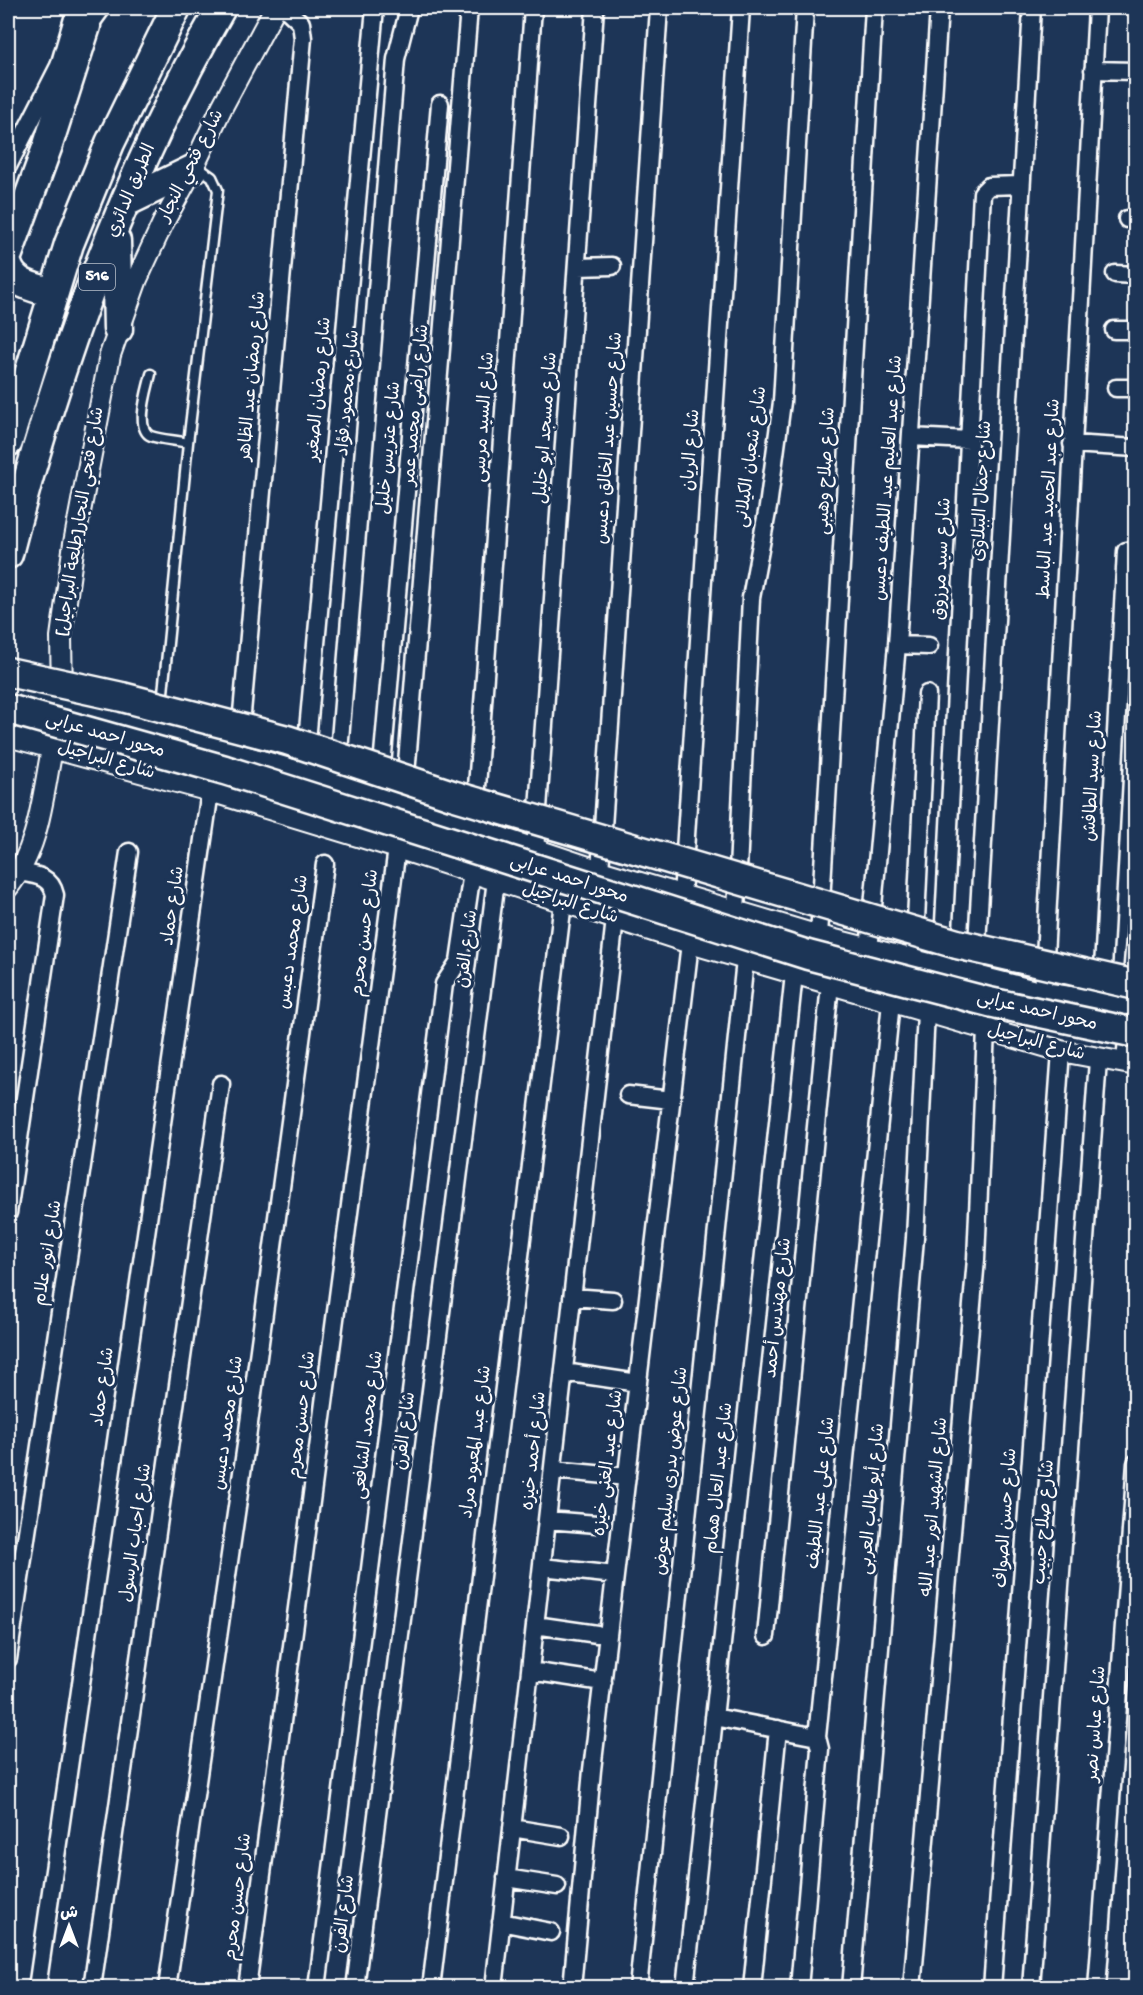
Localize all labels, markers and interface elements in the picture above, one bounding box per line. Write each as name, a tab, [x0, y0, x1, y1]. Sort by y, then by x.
street label: شارع فتحي النجار	[154, 106, 232, 229]
street label: الطريق الدائري	[103, 141, 161, 241]
road number: 516	[79, 264, 115, 290]
street label: شارع رمضان عبد الظاهر	[235, 290, 271, 464]
street label: شارع رمضان الصغير	[303, 316, 337, 464]
street label: شارع راضى محمد عمر	[399, 323, 435, 489]
street label: شارع محمود فؤاد	[333, 329, 365, 457]
street label: شارع حسين عبد الخالق دعبس	[592, 331, 628, 545]
street label: شارع السيد مرسى	[470, 351, 500, 483]
street label: شارع مسجد ابو خليل	[531, 351, 563, 505]
street label: شارع عبد العليم عبد اللطيف دعبس	[870, 354, 909, 602]
street label: شارع عتريس خليل	[374, 381, 406, 515]
street label: شارع شعبان الكيلانى	[732, 385, 772, 529]
street label: شارع عبد الحميد عبد الباسط	[1034, 398, 1066, 600]
street label: شارع فتحي النجار[طلعة البراجيل]	[52, 406, 113, 639]
street label: شارع صلاح وهيبى	[813, 407, 841, 535]
street label: شارع الريان	[679, 408, 705, 492]
street label: شارع جمال الببلاوى	[969, 420, 997, 562]
street label: شارع سيد مرزوق	[929, 497, 957, 621]
street label: محور احمد عرابى	[43, 709, 167, 763]
street label: شارع سيد الطافش	[1080, 710, 1108, 842]
street label: شارع البراجيل	[55, 737, 157, 785]
street label: محور احمد عرابى	[507, 851, 631, 909]
street label: شارع حماد	[158, 865, 190, 947]
street label: شارع حسن محرم	[348, 868, 385, 998]
street label: شارع محمد دعبس	[274, 873, 314, 1011]
street label: شارع البراجيل	[519, 879, 621, 929]
street label: شارع الفرن	[453, 909, 483, 989]
street label: محور احمد عرابى	[975, 988, 1099, 1036]
street label: شارع البراجيل	[985, 1020, 1087, 1066]
street label: شارع انور علام	[30, 1199, 69, 1307]
street label: شارع مهندس أحمد	[759, 1236, 797, 1379]
street label: شارع حماد	[88, 1346, 120, 1428]
street label: شارع محمد الشافعى	[349, 1349, 389, 1501]
street label: شارع حسن محرم	[285, 1350, 322, 1480]
street label: شارع محمد دعبس	[209, 1354, 249, 1492]
street label: شارع عبد المعبود مراد	[457, 1364, 497, 1520]
street label: شارع عوض بدرى سليم عوض	[651, 1366, 694, 1577]
street label: شارع عبد الغنى خيزه	[590, 1389, 628, 1537]
street label: شارع أحمد خيزه	[516, 1390, 552, 1512]
street label: شارع الفرن	[391, 1391, 421, 1471]
street label: شارع عبد العال همام	[702, 1401, 739, 1555]
street label: شارع على عبد اللطيف	[804, 1416, 840, 1570]
street label: شارع الشهيد انور عبد الله	[917, 1416, 953, 1598]
street label: شارع أبو طالب العربى	[854, 1422, 890, 1576]
street label: شارع حسن الصواف	[992, 1447, 1022, 1589]
street label: شارع صلاح حبيب	[1030, 1459, 1060, 1585]
street label: شارع احباب الرسول	[117, 1462, 157, 1604]
street label: شارع عباس نصر	[1082, 1665, 1112, 1785]
street label: شارع حسن محرم	[221, 1832, 258, 1962]
street label: شارع الفرن	[330, 1874, 360, 1954]
north arrow	[39, 1896, 99, 1956]
text: ش	[60, 1905, 78, 1924]

